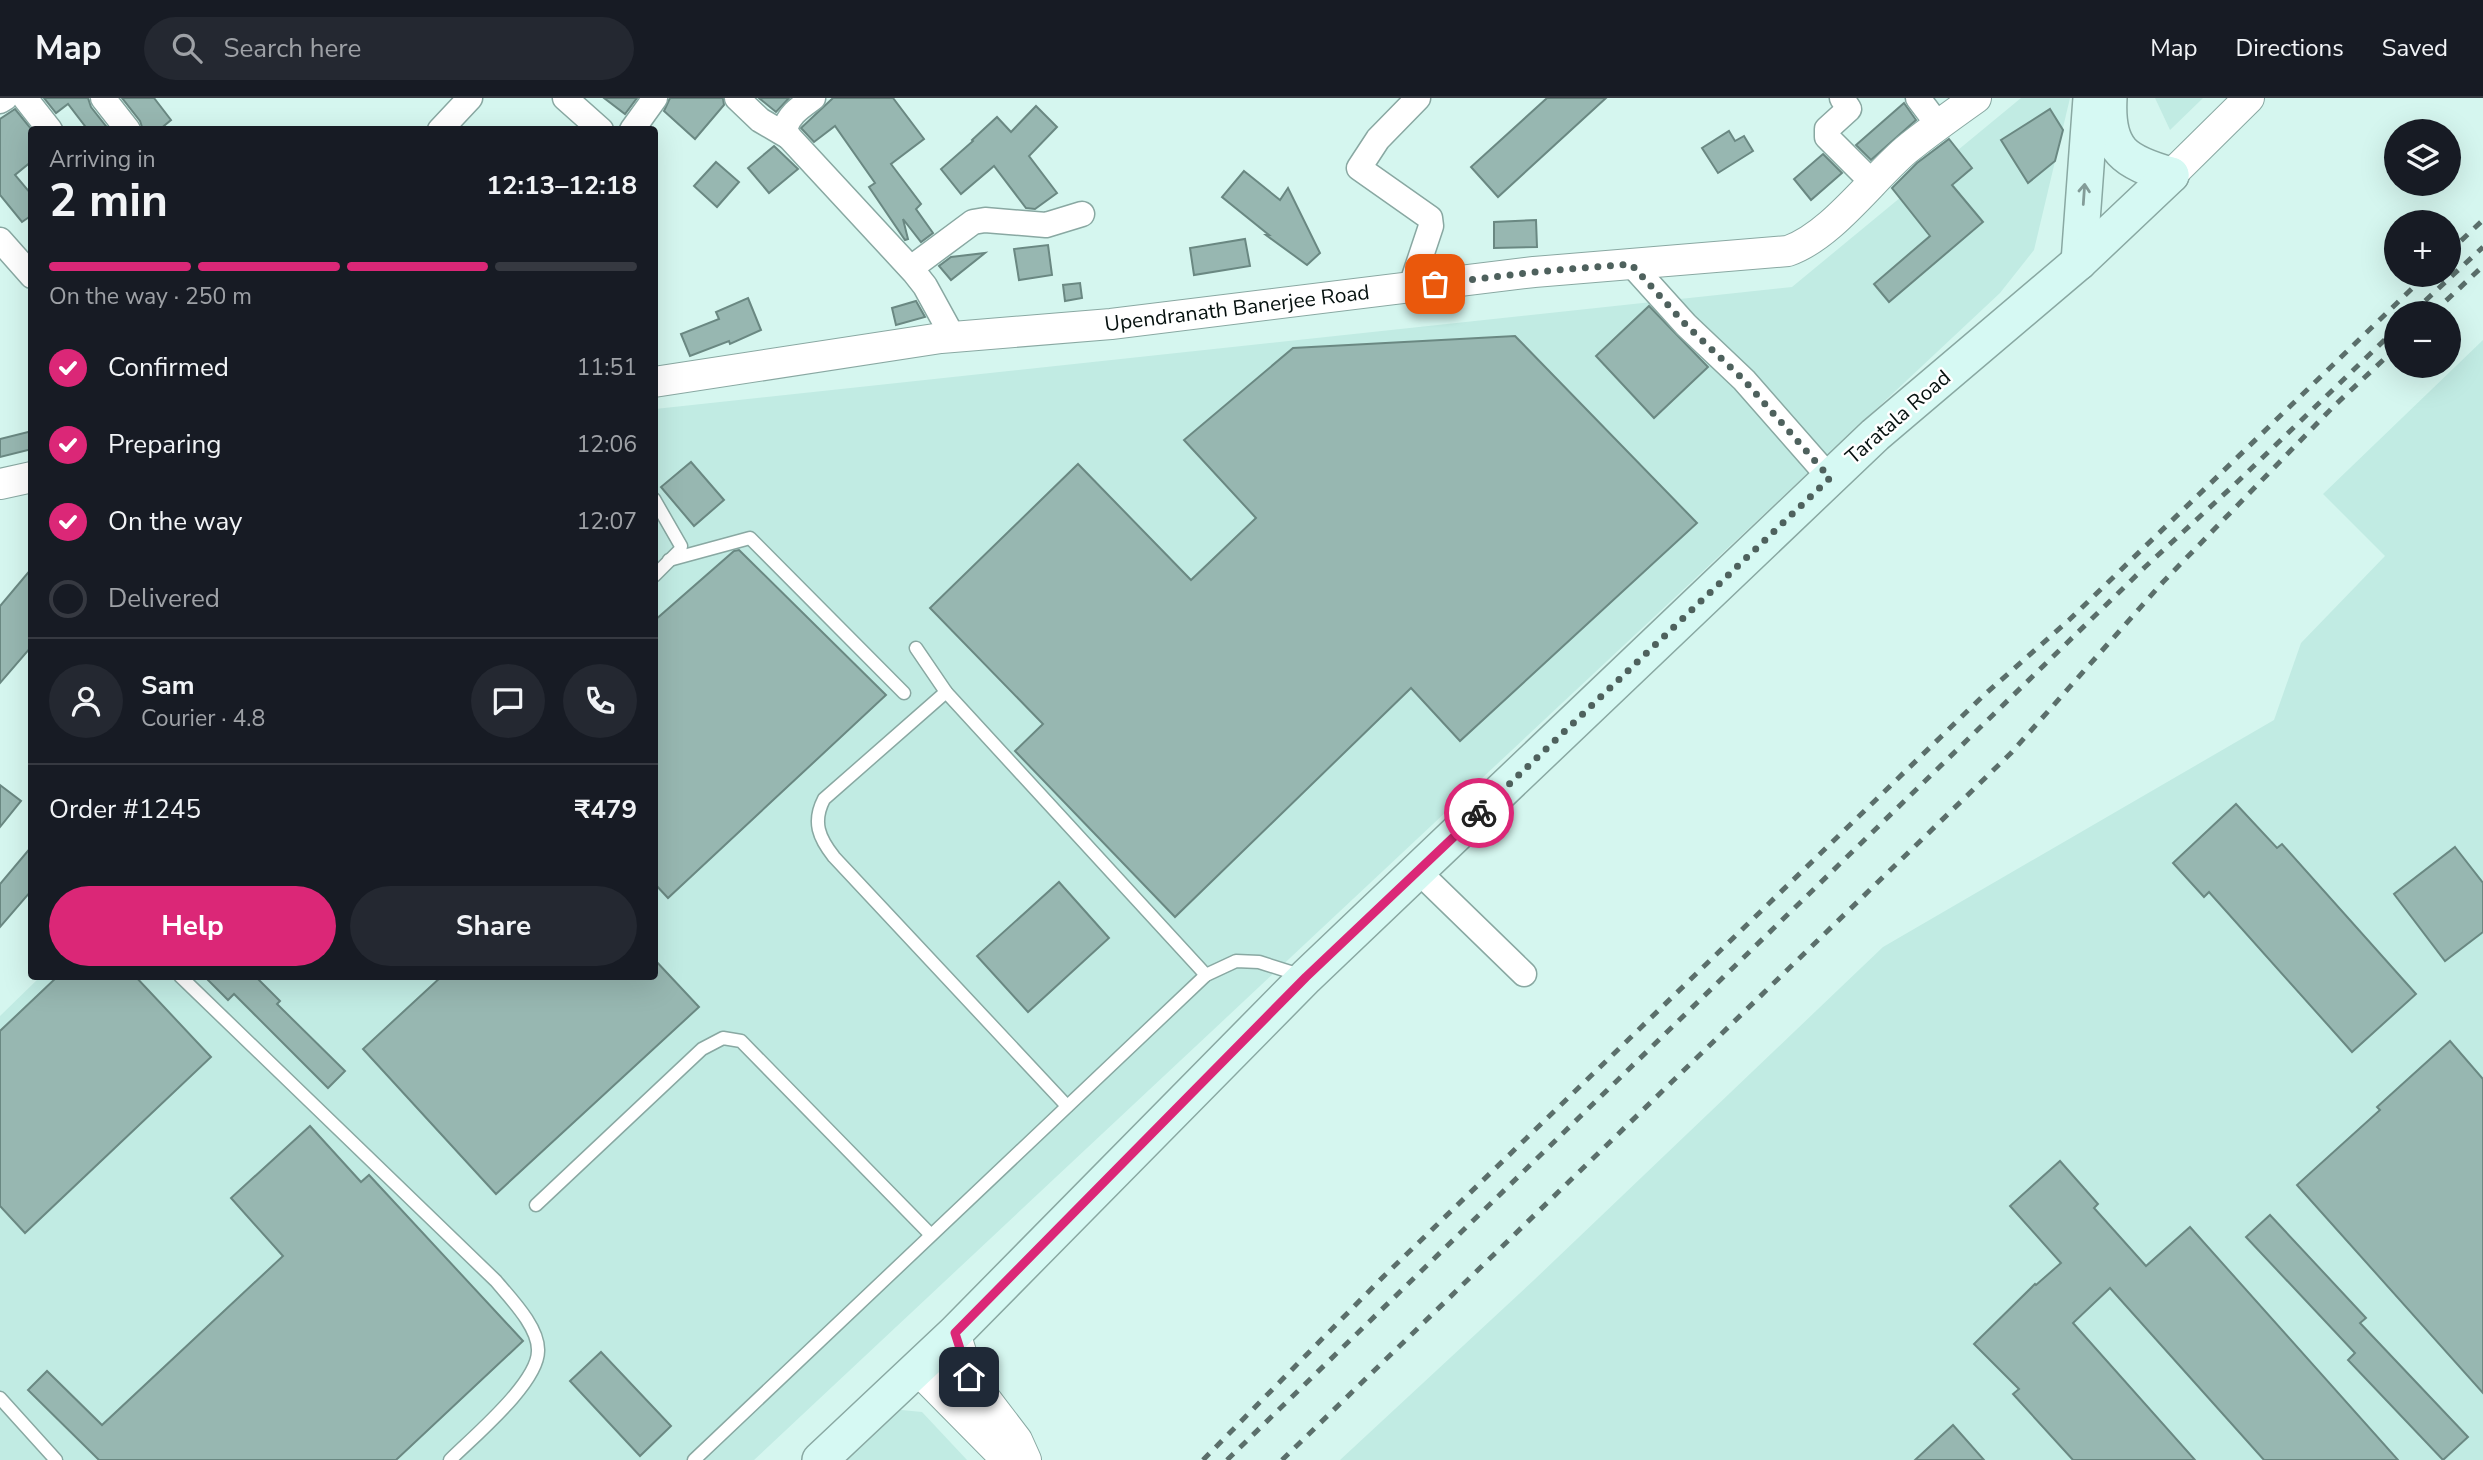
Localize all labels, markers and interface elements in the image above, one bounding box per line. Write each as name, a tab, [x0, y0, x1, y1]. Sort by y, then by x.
search box	[144, 17, 634, 80]
text: Map	[35, 26, 102, 71]
icon: search	[168, 29, 206, 67]
text: Search here	[224, 31, 361, 66]
text: Map	[2150, 32, 2197, 64]
text: Directions	[2235, 32, 2344, 64]
text: Saved	[2382, 32, 2448, 64]
map controls	[2384, 119, 2461, 378]
button: layers	[2384, 119, 2461, 196]
text: Arriving in	[49, 144, 156, 175]
text: 12:13–12:18	[486, 168, 637, 203]
text: 2 min	[49, 169, 168, 232]
one-way arrow	[2078, 183, 2091, 206]
button: +	[2384, 210, 2461, 287]
pin	[1405, 254, 1465, 314]
icon: bag	[1416, 265, 1454, 303]
street label: Upendranath Banerjee Road	[1103, 278, 1371, 338]
text: On the way · 250 m	[49, 281, 252, 312]
button: −	[2384, 301, 2461, 378]
icon: check	[49, 349, 87, 387]
text: Confirmed	[108, 350, 229, 385]
text: 11:51	[577, 352, 637, 383]
street label: Taratala Road	[1839, 364, 1957, 470]
icon: check	[49, 426, 87, 464]
text: Preparing	[108, 427, 221, 462]
text: 12:06	[577, 429, 637, 460]
icon: check	[49, 503, 87, 541]
text: On the way	[108, 504, 242, 539]
text: 12:07	[577, 506, 637, 537]
text: Delivered	[108, 581, 220, 616]
button: person	[49, 664, 123, 738]
button: chat	[471, 664, 545, 738]
button: phone	[563, 664, 637, 738]
text: Sam	[141, 668, 194, 703]
text: Courier · 4.8	[141, 703, 265, 734]
courier	[1444, 778, 1514, 848]
text: Order #1245	[49, 792, 201, 827]
text: ₹479	[575, 792, 637, 827]
icon: bike	[1460, 794, 1498, 832]
button: Help	[49, 886, 336, 966]
button: Share	[350, 886, 637, 966]
pin	[939, 1347, 999, 1407]
icon: home	[950, 1358, 988, 1396]

